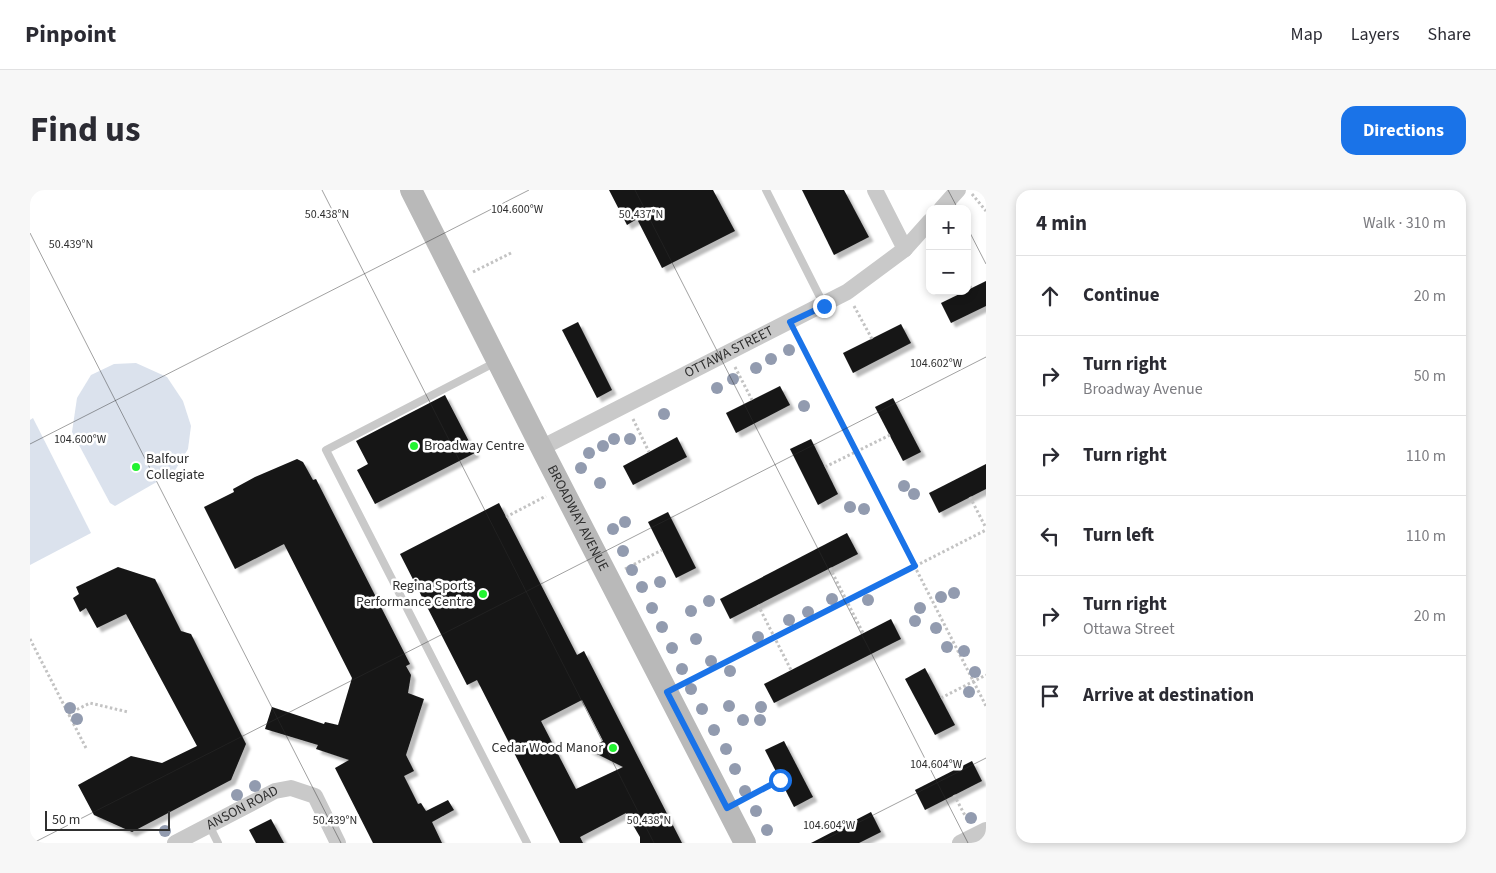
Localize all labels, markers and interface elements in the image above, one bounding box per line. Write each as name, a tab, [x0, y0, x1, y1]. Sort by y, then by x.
text: Pinpoint	[25, 17, 116, 52]
text: Map	[1291, 22, 1323, 47]
text: Layers	[1351, 22, 1400, 47]
text: Share	[1428, 22, 1471, 47]
text: Find us	[30, 105, 140, 155]
button: Directions	[1341, 106, 1466, 155]
text: 104.600°W	[491, 201, 544, 218]
map controls	[926, 205, 971, 295]
button: +	[926, 205, 971, 250]
text: 50.438°N	[305, 206, 349, 223]
text: 50.437°N	[619, 206, 663, 223]
text: 4 min	[1036, 208, 1087, 238]
text: Walk · 310 m	[1363, 212, 1446, 234]
text: 50.439°N	[49, 236, 93, 253]
button: −	[926, 250, 971, 295]
icon: ahead	[1036, 282, 1064, 310]
text: Continue	[1083, 282, 1160, 309]
text: 20 m	[1414, 285, 1446, 307]
route end	[813, 295, 836, 318]
street label: OTTAWA STREET	[681, 321, 777, 383]
text: Turn right	[1083, 351, 1167, 378]
text: 104.602°W	[910, 355, 963, 372]
icon: right	[1036, 362, 1064, 390]
text: 50 m	[1414, 365, 1446, 387]
text: Broadway Avenue	[1083, 378, 1203, 400]
text: 104.600°W	[54, 431, 107, 448]
place label: Broadway Centre	[424, 436, 525, 456]
marker: Broadway Centre	[408, 440, 420, 452]
icon: right	[1036, 442, 1064, 470]
text: Turn right	[1083, 442, 1167, 469]
text: 110 m	[1406, 445, 1446, 467]
place label: Balfour Collegiate	[146, 449, 204, 485]
marker: Balfour Collegiate	[130, 461, 142, 473]
street label: BROADWAY AVENUE	[542, 462, 613, 575]
icon: left	[1036, 522, 1064, 550]
text: Turn left	[1083, 522, 1154, 549]
text: 110 m	[1406, 525, 1446, 547]
place label: Regina Sports Performance Centre	[356, 576, 473, 612]
marker: Regina Sports Performance Centre	[477, 588, 489, 600]
text: Turn right	[1083, 591, 1167, 618]
icon: right	[1036, 602, 1064, 630]
text: 20 m	[1414, 605, 1446, 627]
text: Ottawa Street	[1083, 618, 1175, 640]
icon: arrive	[1036, 682, 1064, 710]
text: Arrive at destination	[1083, 682, 1254, 709]
place label: Cedar Wood Manor	[491, 738, 603, 758]
marker: Cedar Wood Manor	[607, 742, 619, 754]
text: 104.604°W	[910, 756, 963, 773]
route start	[769, 769, 792, 792]
street label: ANSON ROAD	[203, 781, 282, 835]
scale bar	[45, 808, 170, 831]
text: 50 m	[52, 810, 80, 830]
text: 50.439°N	[313, 812, 357, 829]
text: 50.438°N	[627, 812, 671, 829]
text: 104.604°W	[803, 817, 856, 834]

